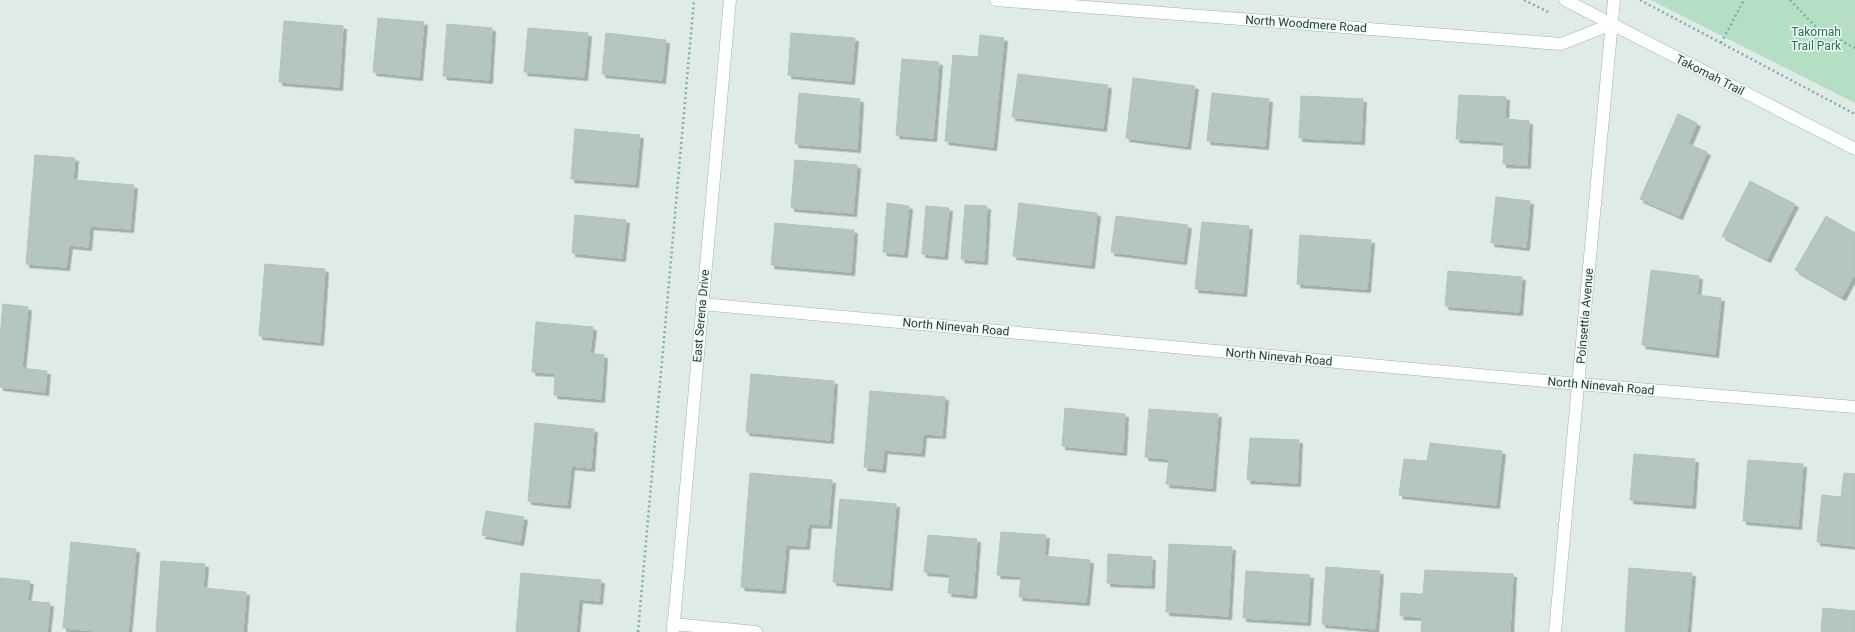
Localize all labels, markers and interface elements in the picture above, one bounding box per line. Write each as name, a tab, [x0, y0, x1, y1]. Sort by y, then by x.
street label: North Woodmere Road	[1245, 13, 1367, 35]
park label: Takomah Trail Park	[1791, 25, 1842, 53]
street label: Takomah Trail	[1673, 52, 1747, 98]
street label: Poinsettia Avenue	[1574, 268, 1596, 364]
street label: East Serena Drive	[690, 269, 712, 363]
street label: North Ninevah Road	[902, 315, 1010, 339]
street label: North Ninevah Road	[1225, 345, 1333, 369]
street label: North Ninevah Road	[1547, 374, 1655, 398]

